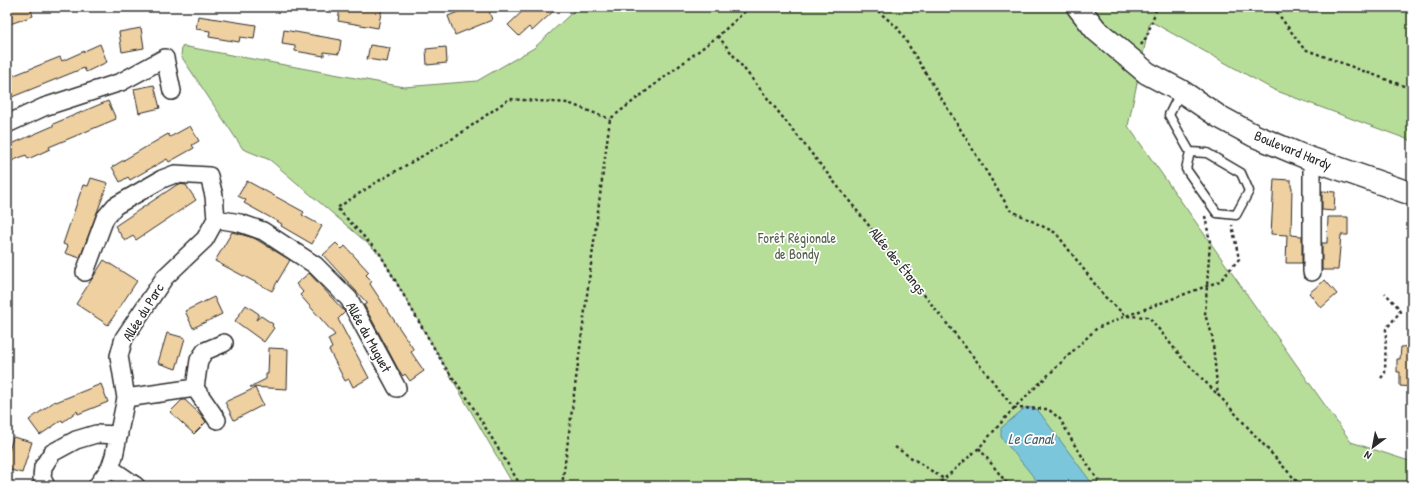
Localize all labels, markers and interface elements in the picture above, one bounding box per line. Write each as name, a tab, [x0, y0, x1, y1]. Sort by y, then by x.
street label: Boulevard Hardy	[1251, 125, 1335, 175]
street label: Allée des Étangs	[865, 223, 931, 299]
park label: Forêt Régionale de Bondy	[757, 228, 836, 264]
street label: Allée du Parc	[117, 279, 168, 344]
street label: Allée du Muguet	[341, 298, 397, 376]
north arrow	[1353, 427, 1393, 467]
water label: Le Canal	[1008, 428, 1055, 449]
text: N	[1361, 448, 1374, 463]

